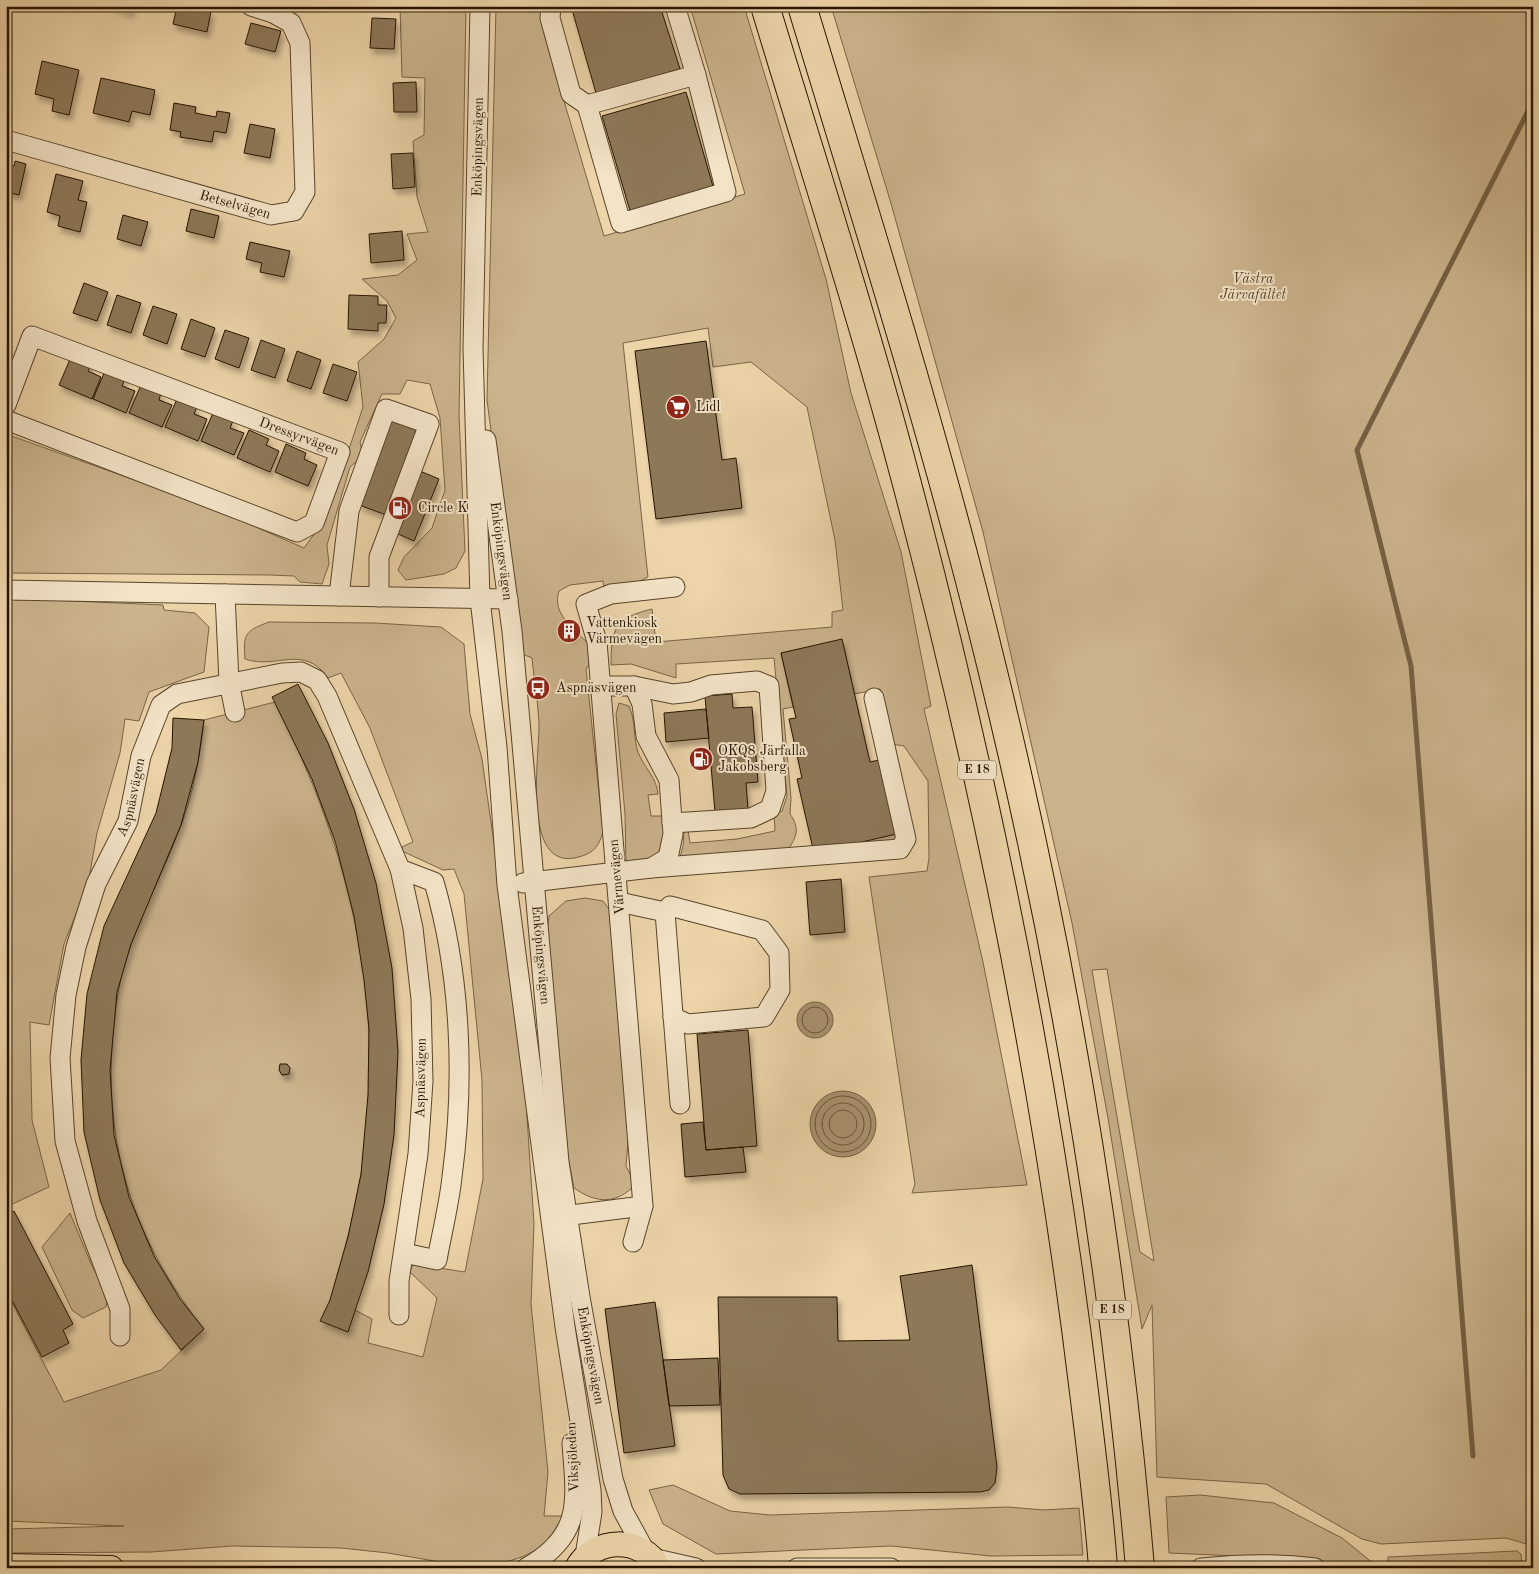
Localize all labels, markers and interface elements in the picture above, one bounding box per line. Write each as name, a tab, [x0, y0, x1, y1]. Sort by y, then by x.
street label: Enköpingsvägen	[470, 97, 486, 197]
street label: Betselvägen	[198, 188, 273, 222]
park label: Västra Järvafältet	[1220, 272, 1286, 303]
supermarket icon: Lidl	[665, 394, 691, 420]
place label: Lidl	[696, 400, 720, 414]
street label: Dressyrvägen	[257, 415, 341, 458]
fuel station icon: Circle K	[387, 495, 413, 521]
place label: Circle K	[418, 501, 468, 515]
street label: Enköpingsvägen	[487, 501, 515, 602]
place label: Vattenkiosk Värmevägen	[586, 616, 663, 646]
building icon: Vattenkiosk Värmevägen	[556, 618, 582, 644]
bus stop icon: Aspnäsvägen	[525, 675, 551, 701]
place label: Aspnäsvägen	[556, 681, 637, 695]
place label: OKQ8 Järfalla Jakobsberg	[718, 744, 806, 774]
fuel station icon: OKQ8 Järfalla Jakobsberg	[688, 746, 714, 772]
street label: Aspnäsvägen	[114, 756, 148, 839]
road number: E 18	[958, 760, 996, 780]
street label: Värmevägen	[607, 838, 627, 916]
street label: Enköpingsvägen	[529, 905, 552, 1006]
street label: Aspnäsvägen	[413, 1037, 429, 1118]
road number: E 18	[1093, 1300, 1131, 1320]
street label: Enköpingsvägen	[575, 1305, 606, 1406]
street label: Viksjöleden	[564, 1421, 582, 1492]

